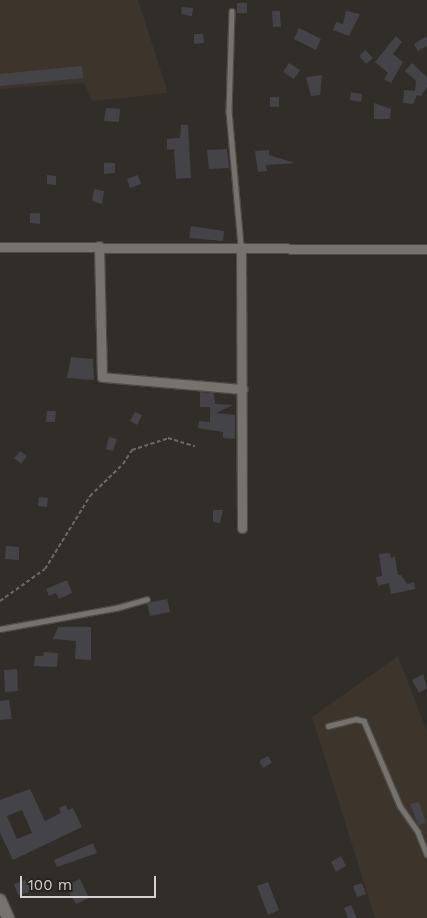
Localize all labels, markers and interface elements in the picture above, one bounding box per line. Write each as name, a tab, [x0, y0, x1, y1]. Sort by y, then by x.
scale bar	[22, 866, 159, 898]
text: 100 m	[28, 876, 72, 894]

